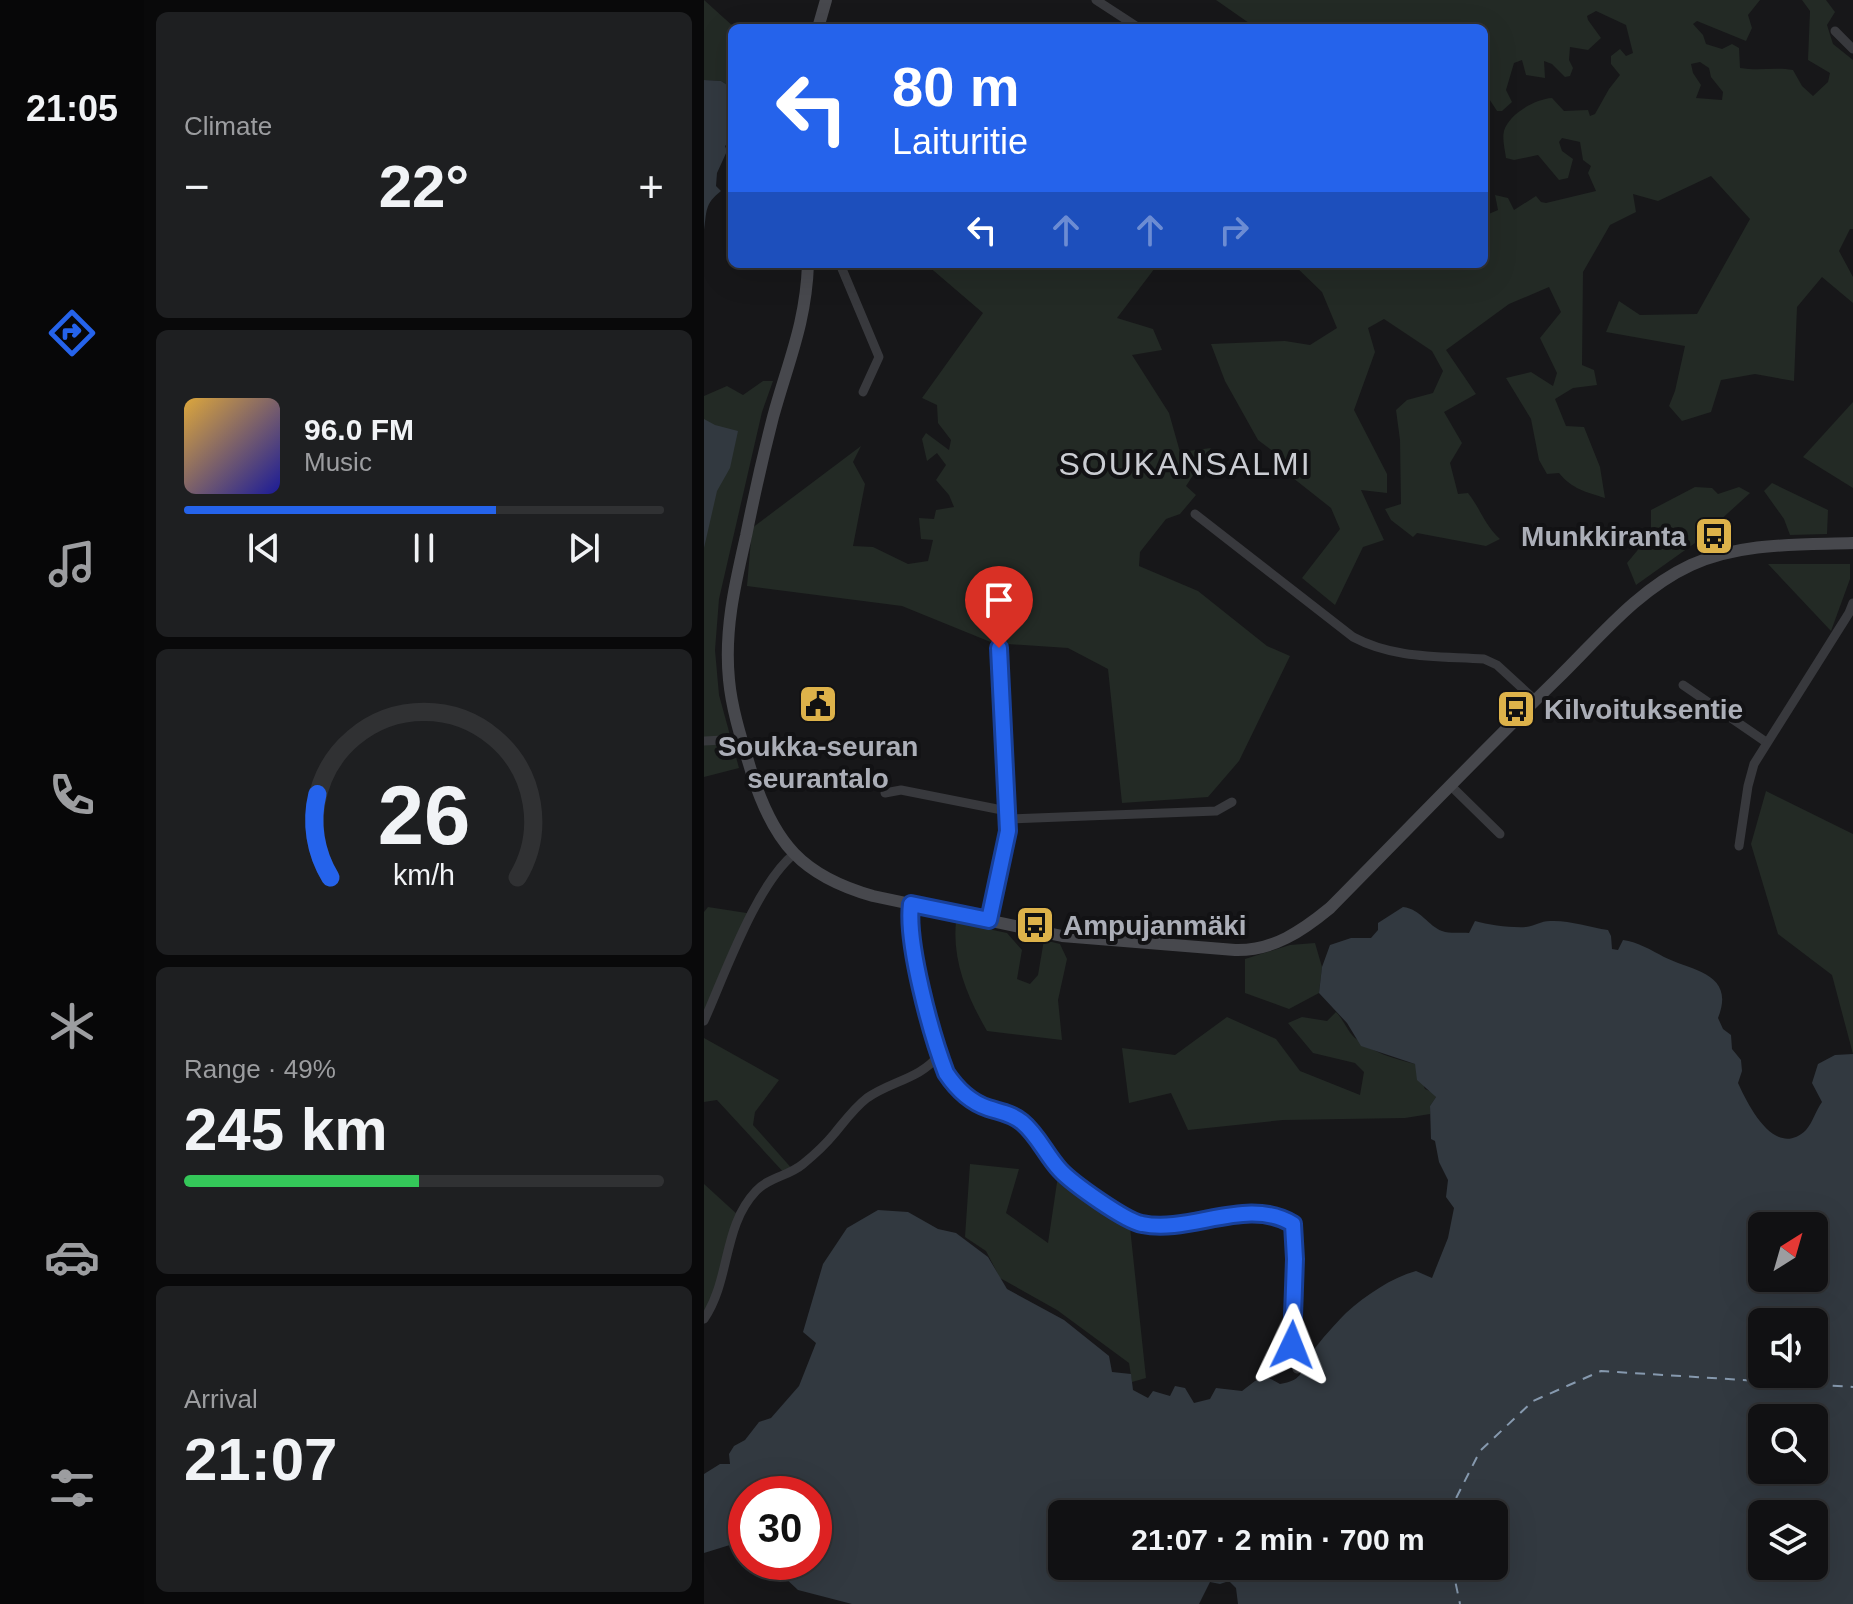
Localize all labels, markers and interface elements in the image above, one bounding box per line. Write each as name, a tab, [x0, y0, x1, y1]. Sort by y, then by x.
text: 80 m	[892, 55, 1020, 118]
icon: left	[760, 56, 864, 160]
text: 21:05	[26, 88, 118, 129]
text: Climate	[184, 111, 272, 141]
text: Laituritie	[892, 121, 1028, 162]
text: 22°	[379, 153, 469, 220]
text: −	[184, 162, 210, 211]
text: +	[638, 162, 664, 211]
icon: left	[960, 208, 1004, 252]
icon: ahead	[1044, 208, 1088, 252]
icon: ahead	[1128, 208, 1172, 252]
icon: right	[1212, 208, 1256, 252]
icon: directions	[44, 305, 100, 361]
text: 96.0 FM	[304, 413, 414, 446]
district label: SOUKANSALMI	[1058, 446, 1312, 482]
text: Music	[304, 447, 372, 477]
bus stop icon: Munkkiranta	[1693, 515, 1735, 557]
place label: Munkkiranta	[1521, 521, 1686, 552]
icon: previous	[242, 526, 286, 570]
icon: pause	[402, 526, 446, 570]
icon: next	[562, 526, 606, 570]
icon: music	[44, 536, 100, 592]
pin	[965, 566, 1033, 648]
icon: arrive	[977, 578, 1021, 622]
public building icon: Soukka-seuran seurantalo	[797, 683, 839, 725]
bus stop icon: Kilvoituksentie	[1495, 688, 1537, 730]
place label: Kilvoituksentie	[1544, 694, 1743, 725]
place label: Soukka-seuran seurantalo	[718, 731, 918, 794]
icon: phone	[44, 767, 100, 823]
text: 26	[378, 769, 470, 862]
text: km/h	[393, 859, 455, 891]
bus stop icon: Ampujanmäki	[1014, 904, 1056, 946]
place label: Ampujanmäki	[1063, 910, 1247, 941]
icon: climate	[44, 998, 100, 1054]
text: Range · 49%	[184, 1054, 336, 1084]
text: 245 km	[184, 1096, 388, 1163]
north arrow	[1748, 1212, 1828, 1292]
map controls	[1748, 1212, 1828, 1580]
icon: car	[44, 1229, 100, 1285]
position arrow	[1250, 1303, 1334, 1387]
button: sound	[1748, 1308, 1828, 1388]
text: Arrival	[184, 1384, 258, 1414]
button: search	[1748, 1404, 1828, 1484]
text: 21:07	[184, 1426, 337, 1493]
icon: filters	[44, 1460, 100, 1516]
speed limit sign: 30	[728, 1476, 832, 1580]
button: layers	[1748, 1500, 1828, 1580]
text: 21:07 · 2 min · 700 m	[1131, 1523, 1425, 1556]

